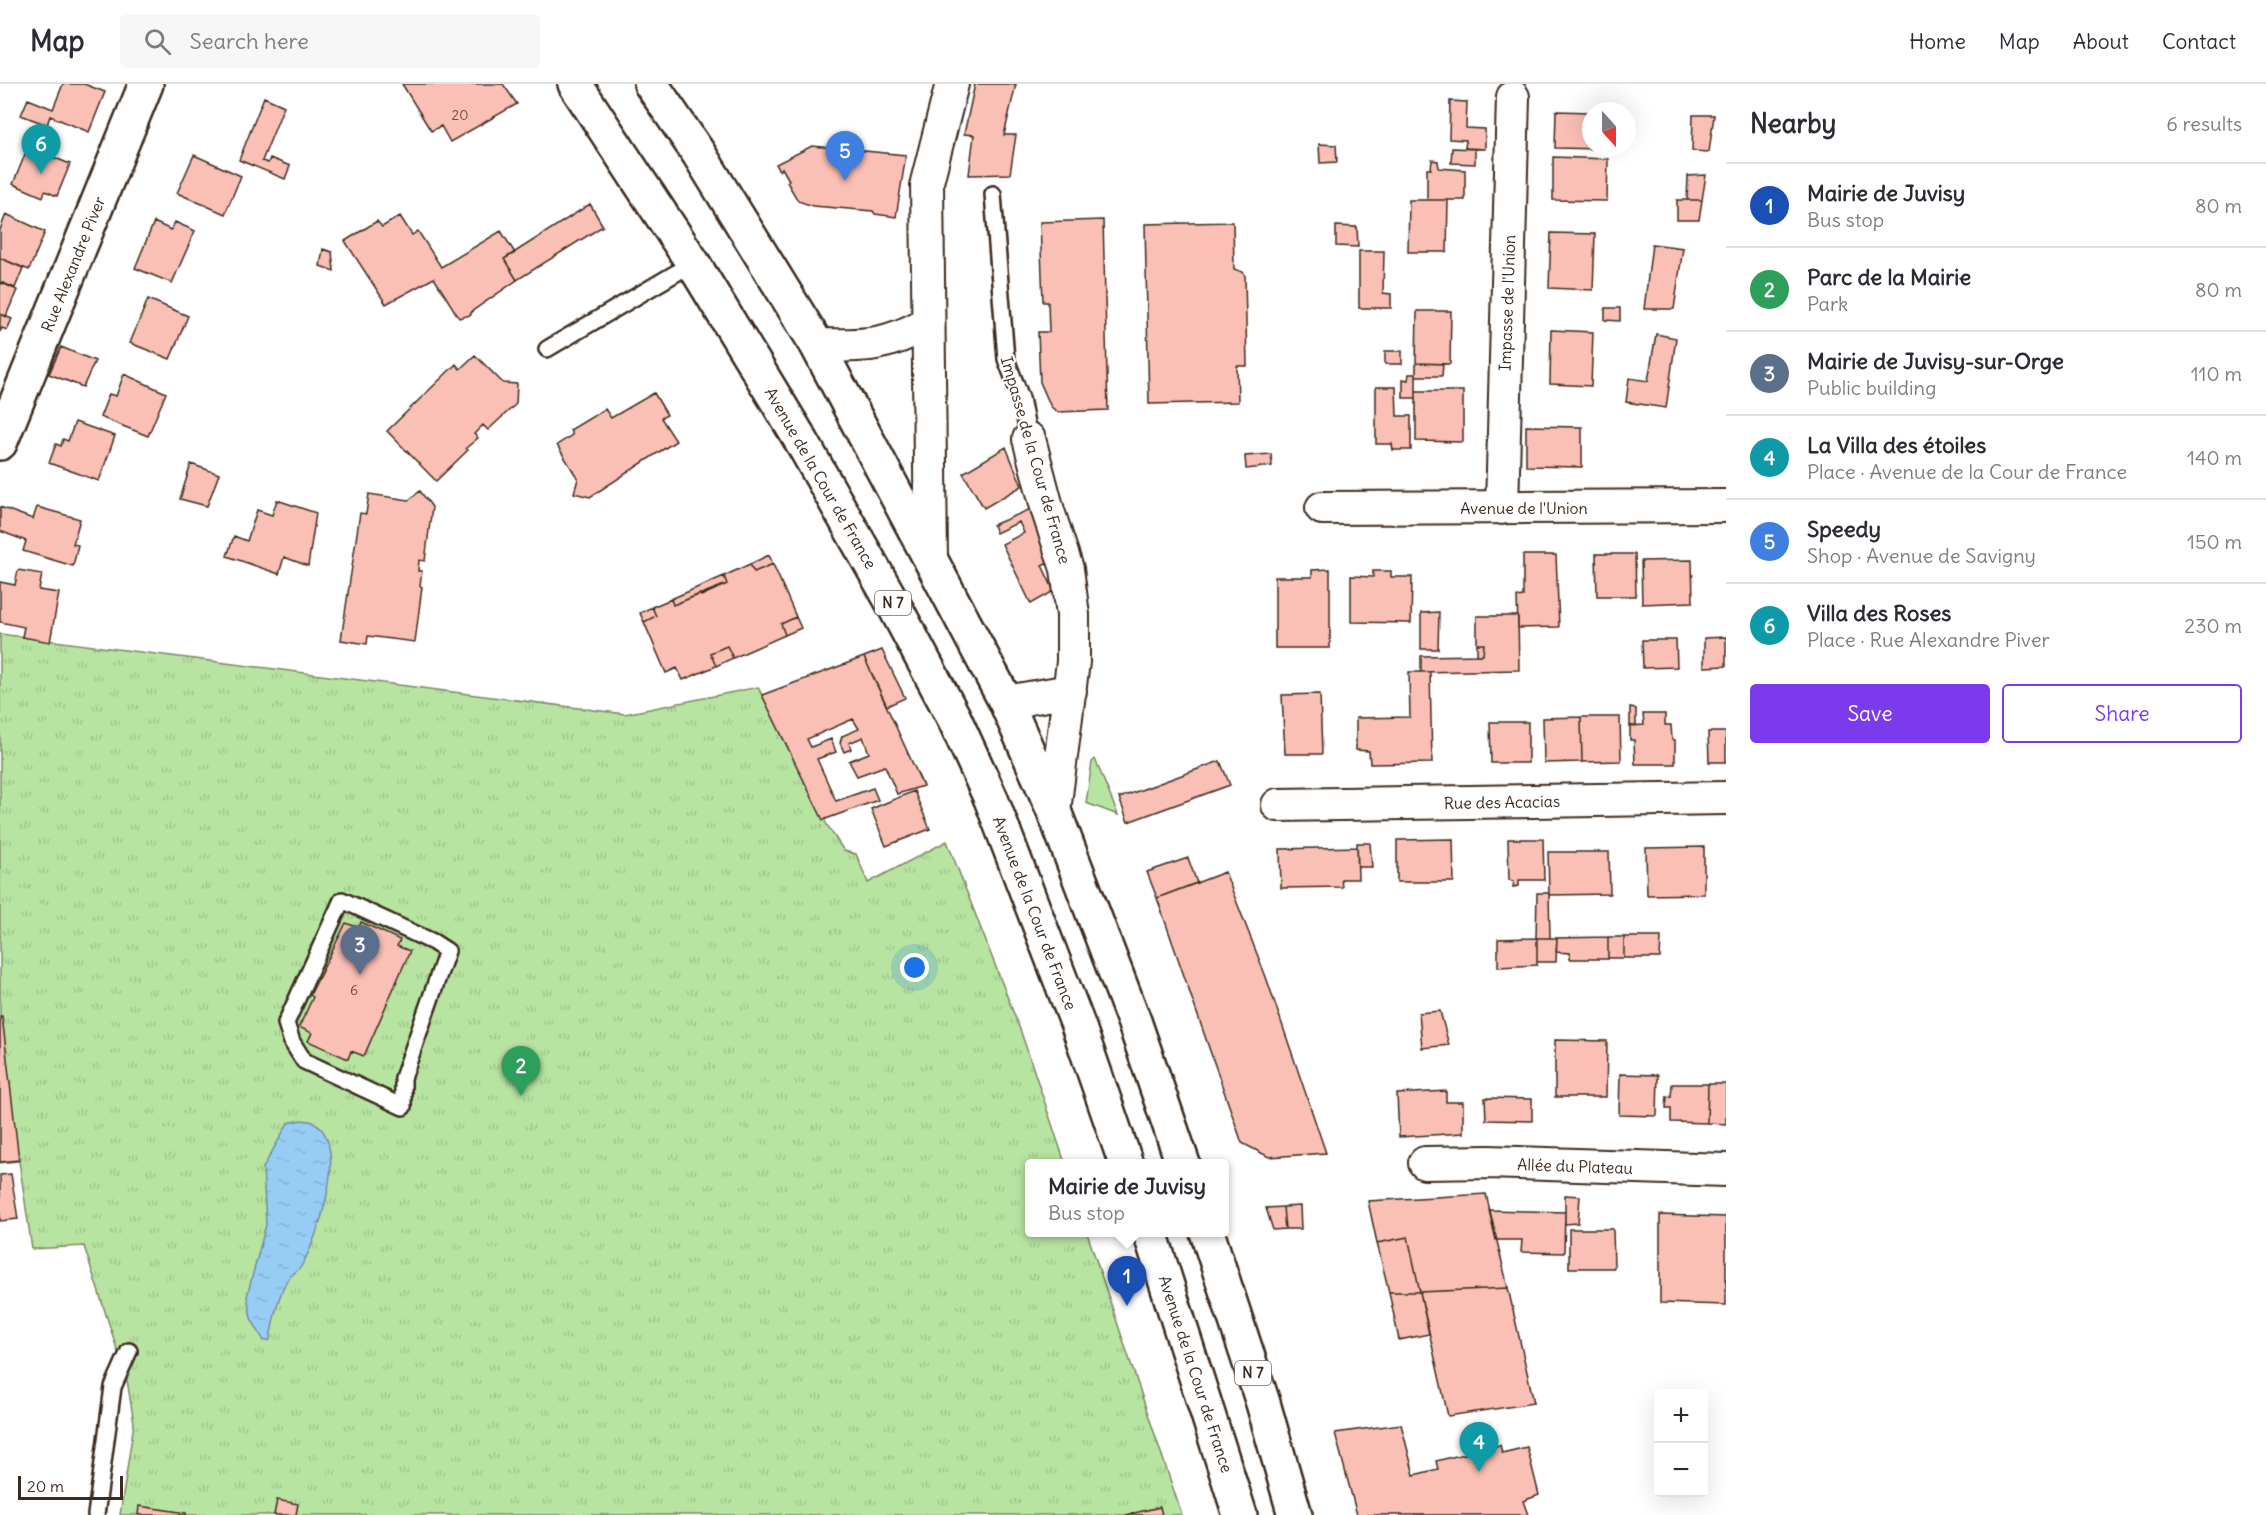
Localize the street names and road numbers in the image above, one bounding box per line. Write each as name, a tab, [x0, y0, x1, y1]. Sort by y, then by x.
street label: Rue Alexandre Piver	[37, 193, 109, 335]
street label: Impasse de l'Union	[1495, 234, 1519, 372]
street label: Impasse de la Cour de France	[997, 354, 1075, 566]
street label: Avenue de la Cour de France	[761, 384, 881, 572]
street label: Avenue de l'Union	[1460, 498, 1588, 518]
road number: N 7	[875, 591, 911, 615]
street label: Rue des Acacias	[1444, 791, 1560, 813]
street label: Avenue de la Cour de France	[989, 813, 1081, 1013]
street label: Allée du Plateau	[1517, 1154, 1633, 1178]
street label: Avenue de la Cour de France	[1155, 1273, 1237, 1475]
road number: N 7	[1235, 1361, 1271, 1385]

